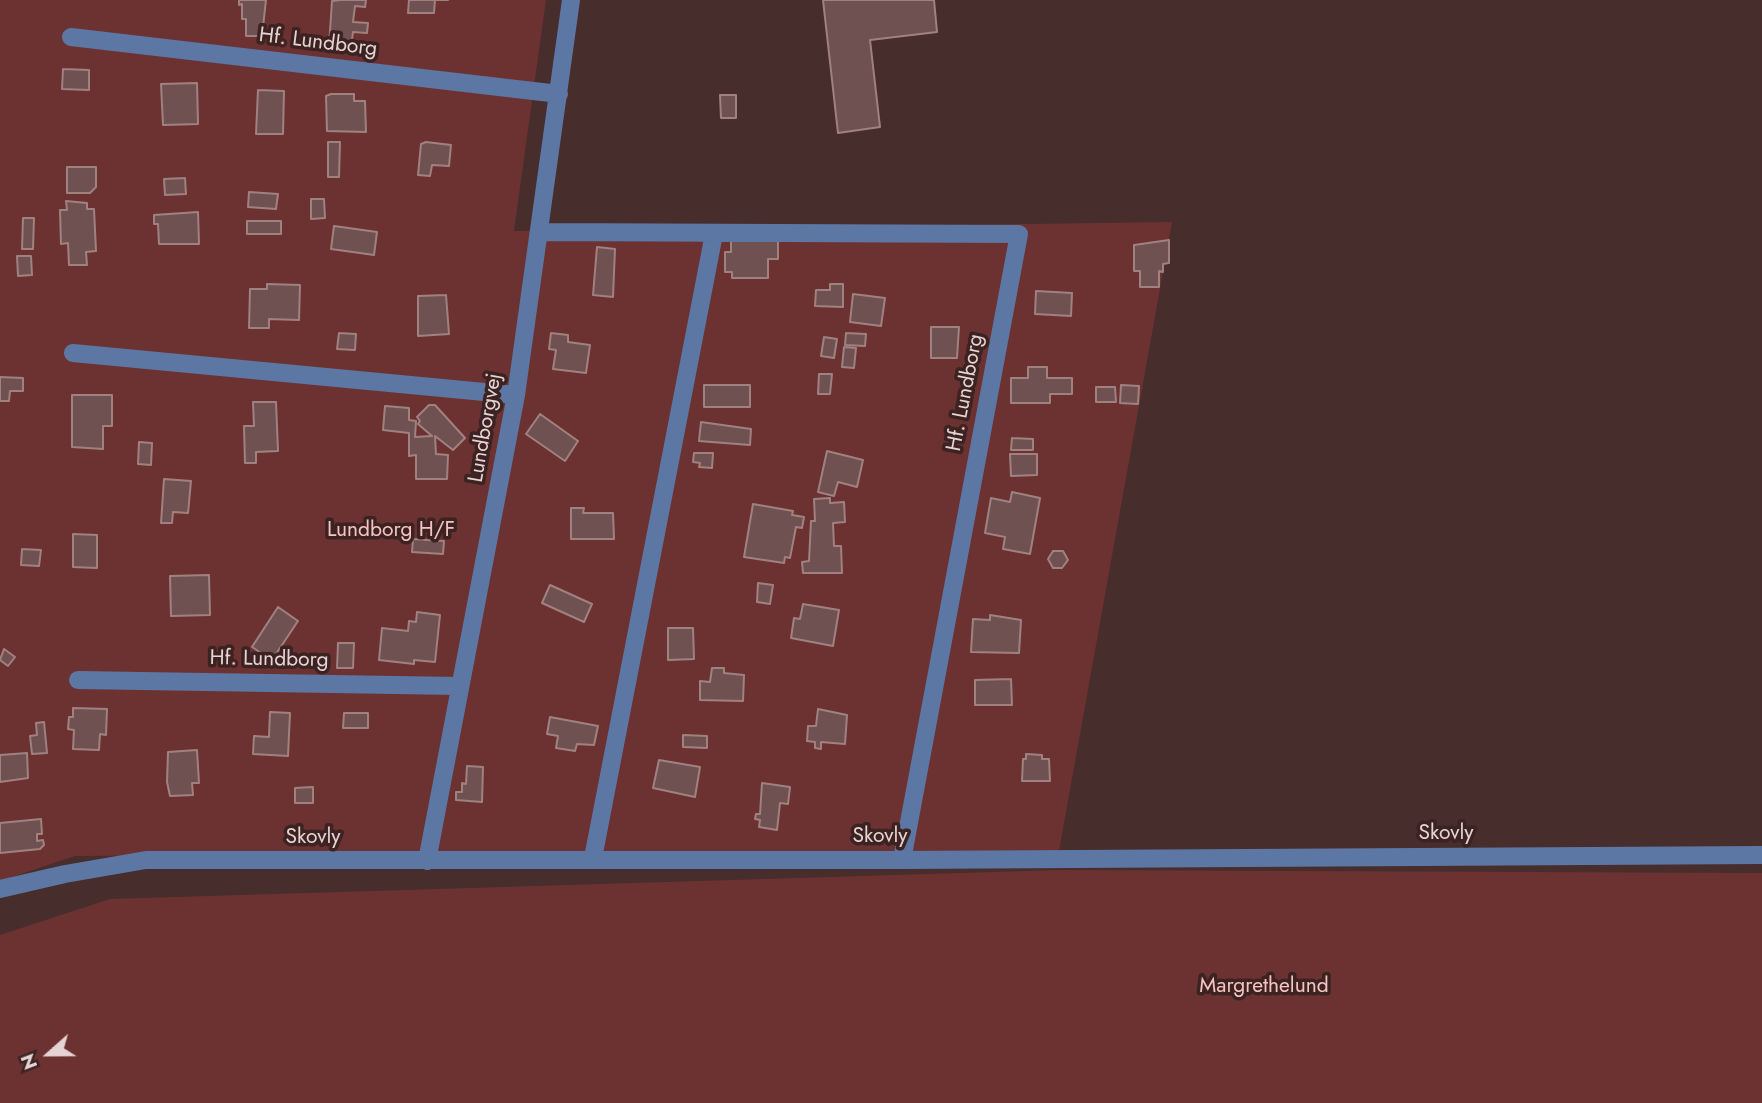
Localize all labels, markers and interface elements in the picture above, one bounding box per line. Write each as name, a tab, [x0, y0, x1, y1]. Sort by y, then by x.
street label: Hf. Lundborg	[257, 23, 379, 63]
street label: Hf. Lundborg	[942, 332, 990, 454]
street label: Lundborgvej	[464, 371, 508, 485]
park label: Lundborg H/F	[327, 518, 455, 544]
street label: Hf. Lundborg	[209, 646, 329, 674]
street label: Skovly	[1419, 821, 1473, 847]
street label: Skovly	[853, 824, 907, 850]
street label: Skovly	[286, 825, 340, 851]
park label: Margrethelund	[1199, 974, 1329, 1000]
north arrow	[14, 1019, 84, 1089]
text: N	[14, 1050, 44, 1074]

